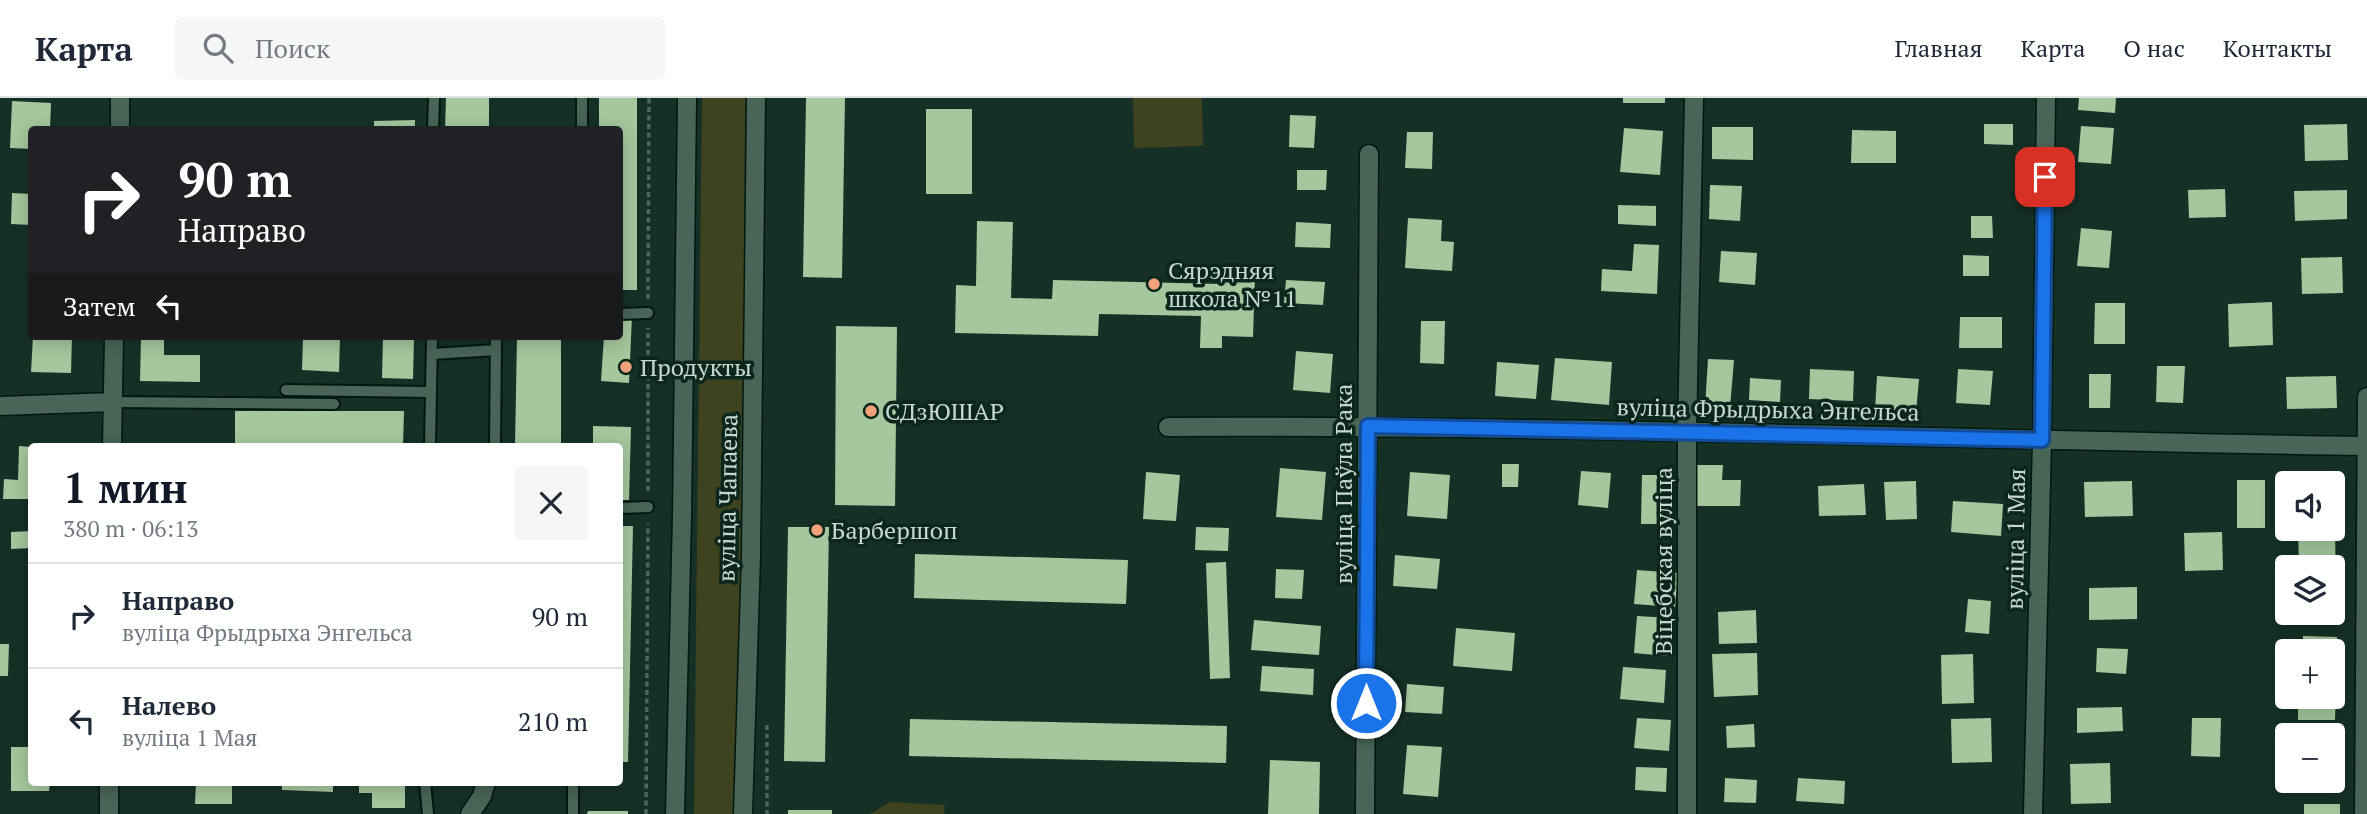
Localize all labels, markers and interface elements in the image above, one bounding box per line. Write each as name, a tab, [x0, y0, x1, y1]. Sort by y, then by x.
search box	[175, 17, 665, 80]
text: Карта	[35, 27, 133, 70]
icon: search	[199, 29, 237, 67]
text: Поиск	[255, 31, 330, 65]
text: Главная	[1894, 32, 1982, 64]
text: Карта	[2020, 32, 2085, 64]
text: О нас	[2123, 32, 2185, 64]
text: Контакты	[2223, 32, 2332, 64]
text: 90 m	[178, 146, 292, 211]
pin	[2015, 147, 2075, 207]
icon: right	[63, 154, 154, 245]
icon: arrive	[2026, 158, 2064, 196]
text: Направо	[178, 209, 306, 251]
place label: Сярэдняя школа №11	[1168, 254, 1297, 314]
marker: Сярэдняя школа №11	[1146, 276, 1162, 292]
icon: left	[150, 287, 188, 325]
text: Затем	[63, 289, 136, 323]
place label: Продукты	[640, 351, 752, 383]
marker: Продукты	[618, 359, 634, 375]
street label: вуліца Паўла Рака	[1327, 384, 1359, 584]
street label: вуліца Фрыдрыха Энгельса	[1616, 390, 1920, 428]
place label: СДзЮШАР	[885, 395, 1004, 427]
marker: СДзЮШАР	[863, 403, 879, 419]
street label: вуліца Чапаева	[710, 414, 744, 582]
text: 1 мин	[63, 459, 188, 515]
button: close	[514, 466, 588, 540]
street label: Віцебская вуліца	[1647, 467, 1679, 655]
street label: вуліца 1 Мая	[1998, 468, 2032, 610]
map controls	[2275, 471, 2345, 793]
button: sound	[2275, 471, 2345, 541]
text: 380 m · 06:13	[63, 513, 198, 544]
place label: Барбершоп	[831, 514, 958, 546]
marker: Барбершоп	[809, 522, 825, 538]
button: layers	[2275, 555, 2345, 625]
text: Направо	[122, 583, 234, 617]
icon: right	[63, 597, 101, 635]
text: 90 m	[532, 599, 588, 633]
text: вуліца Фрыдрыха Энгельса	[122, 617, 413, 648]
button: +	[2275, 639, 2345, 709]
position arrow	[1329, 666, 1403, 740]
text: Налево	[122, 688, 216, 722]
icon: left	[63, 702, 101, 740]
text: 210 m	[518, 704, 588, 738]
text: вуліца 1 Мая	[122, 722, 258, 753]
button: −	[2275, 723, 2345, 793]

